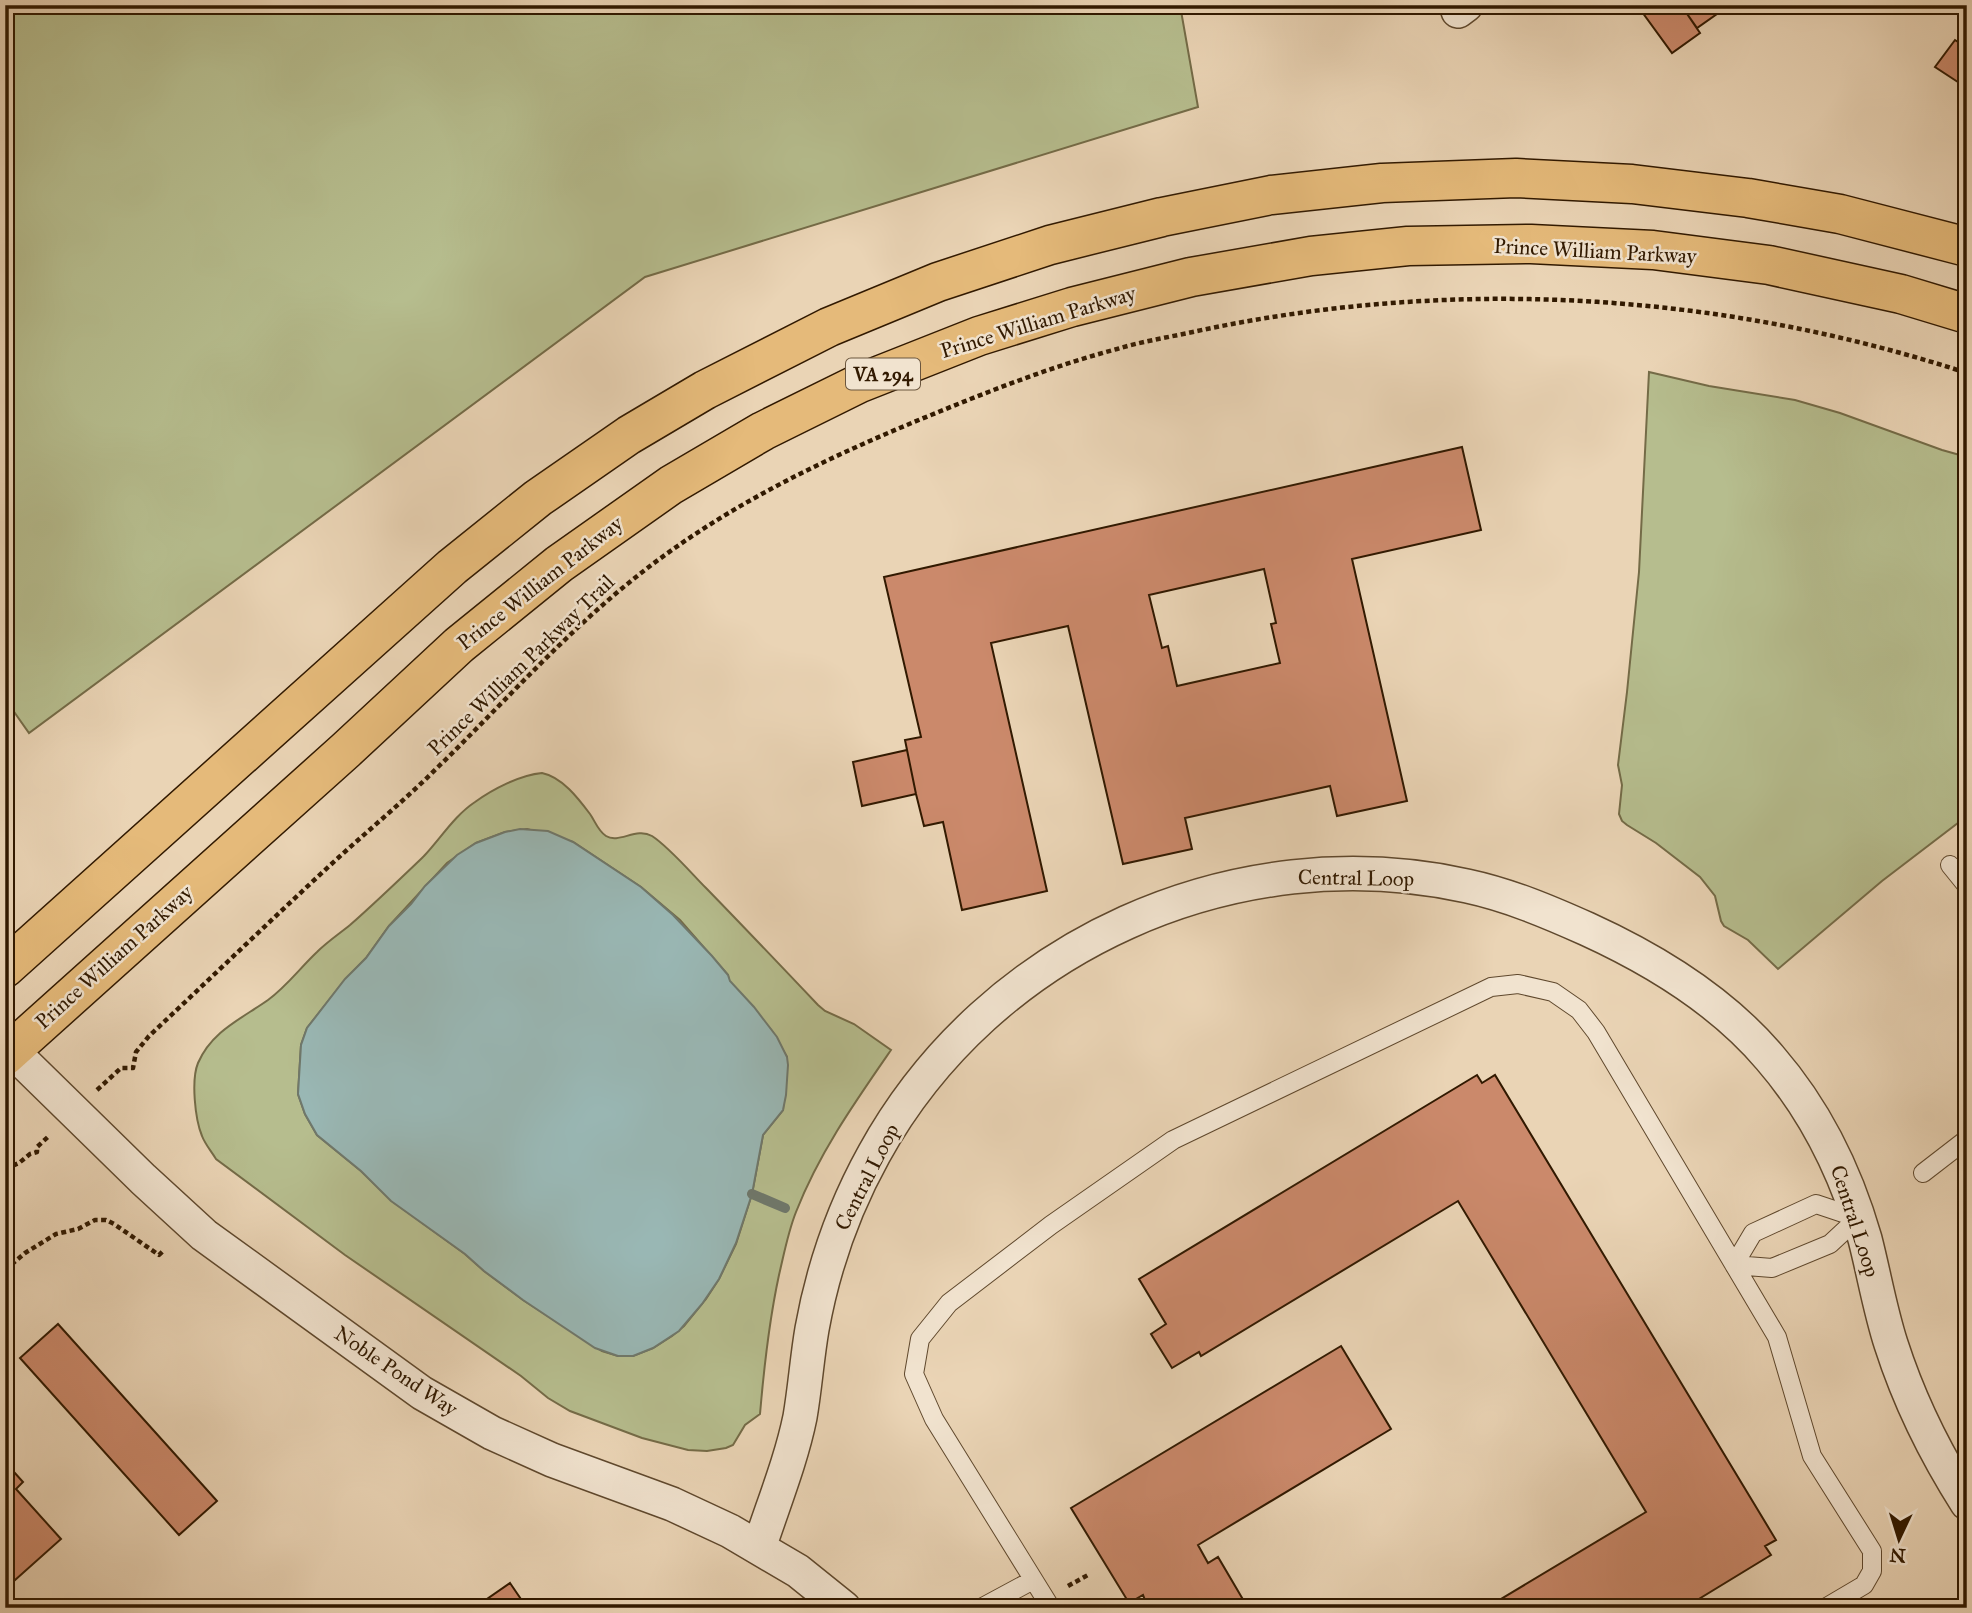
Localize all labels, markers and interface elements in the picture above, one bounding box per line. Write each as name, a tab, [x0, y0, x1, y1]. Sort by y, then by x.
street label: Prince William Parkway	[1493, 233, 1698, 269]
street label: Prince William Parkway	[937, 280, 1140, 364]
road number: VA 294	[846, 358, 920, 390]
street label: Prince William Parkway	[452, 510, 629, 656]
street label: Prince William Parkway Trail	[422, 569, 620, 761]
street label: Central Loop	[1298, 864, 1414, 892]
street label: Prince William Parkway	[30, 879, 199, 1035]
street label: Central Loop	[829, 1119, 905, 1235]
street label: Central Loop	[1825, 1162, 1885, 1280]
street label: Noble Pond Way	[329, 1320, 464, 1422]
north arrow	[1864, 1504, 1934, 1574]
text: N	[1889, 1543, 1907, 1567]

